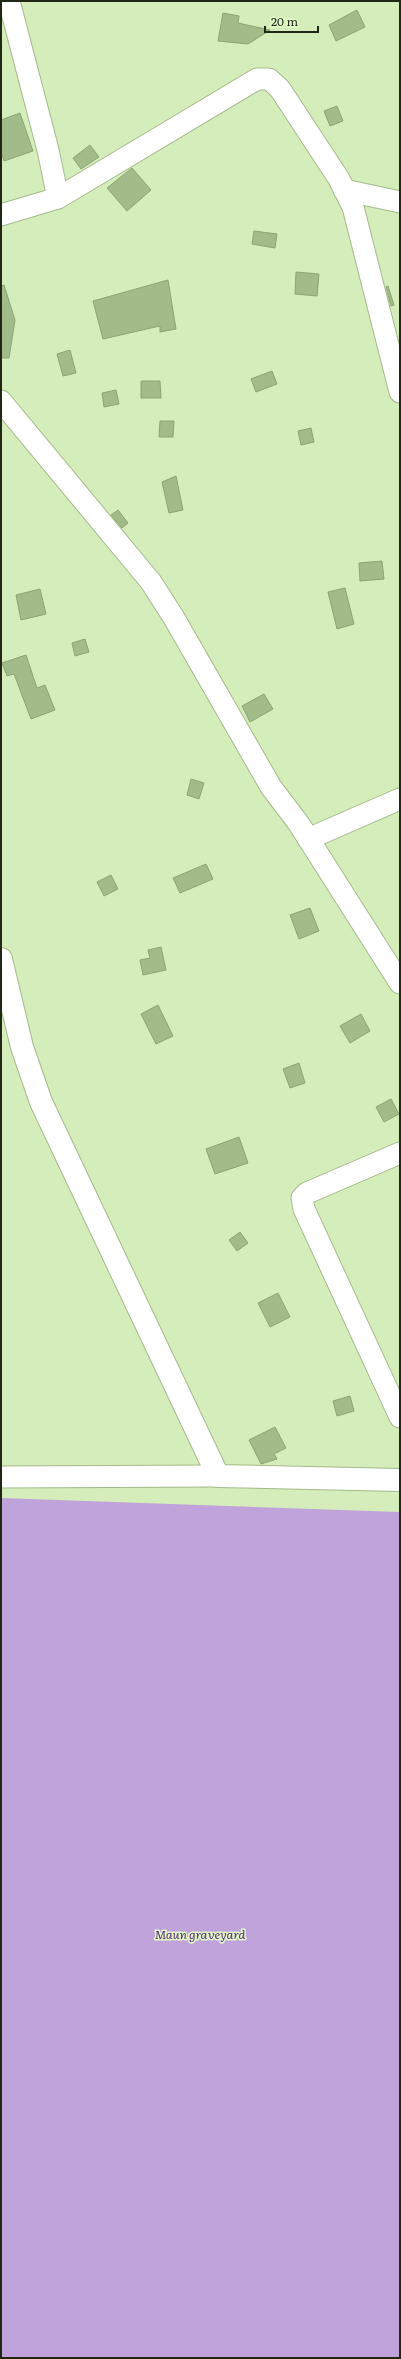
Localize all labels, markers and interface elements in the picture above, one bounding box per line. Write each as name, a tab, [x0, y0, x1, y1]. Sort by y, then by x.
scale bar	[265, 8, 318, 34]
text: 20 m	[271, 12, 298, 30]
park label: Maun graveyard	[155, 1925, 245, 1943]

